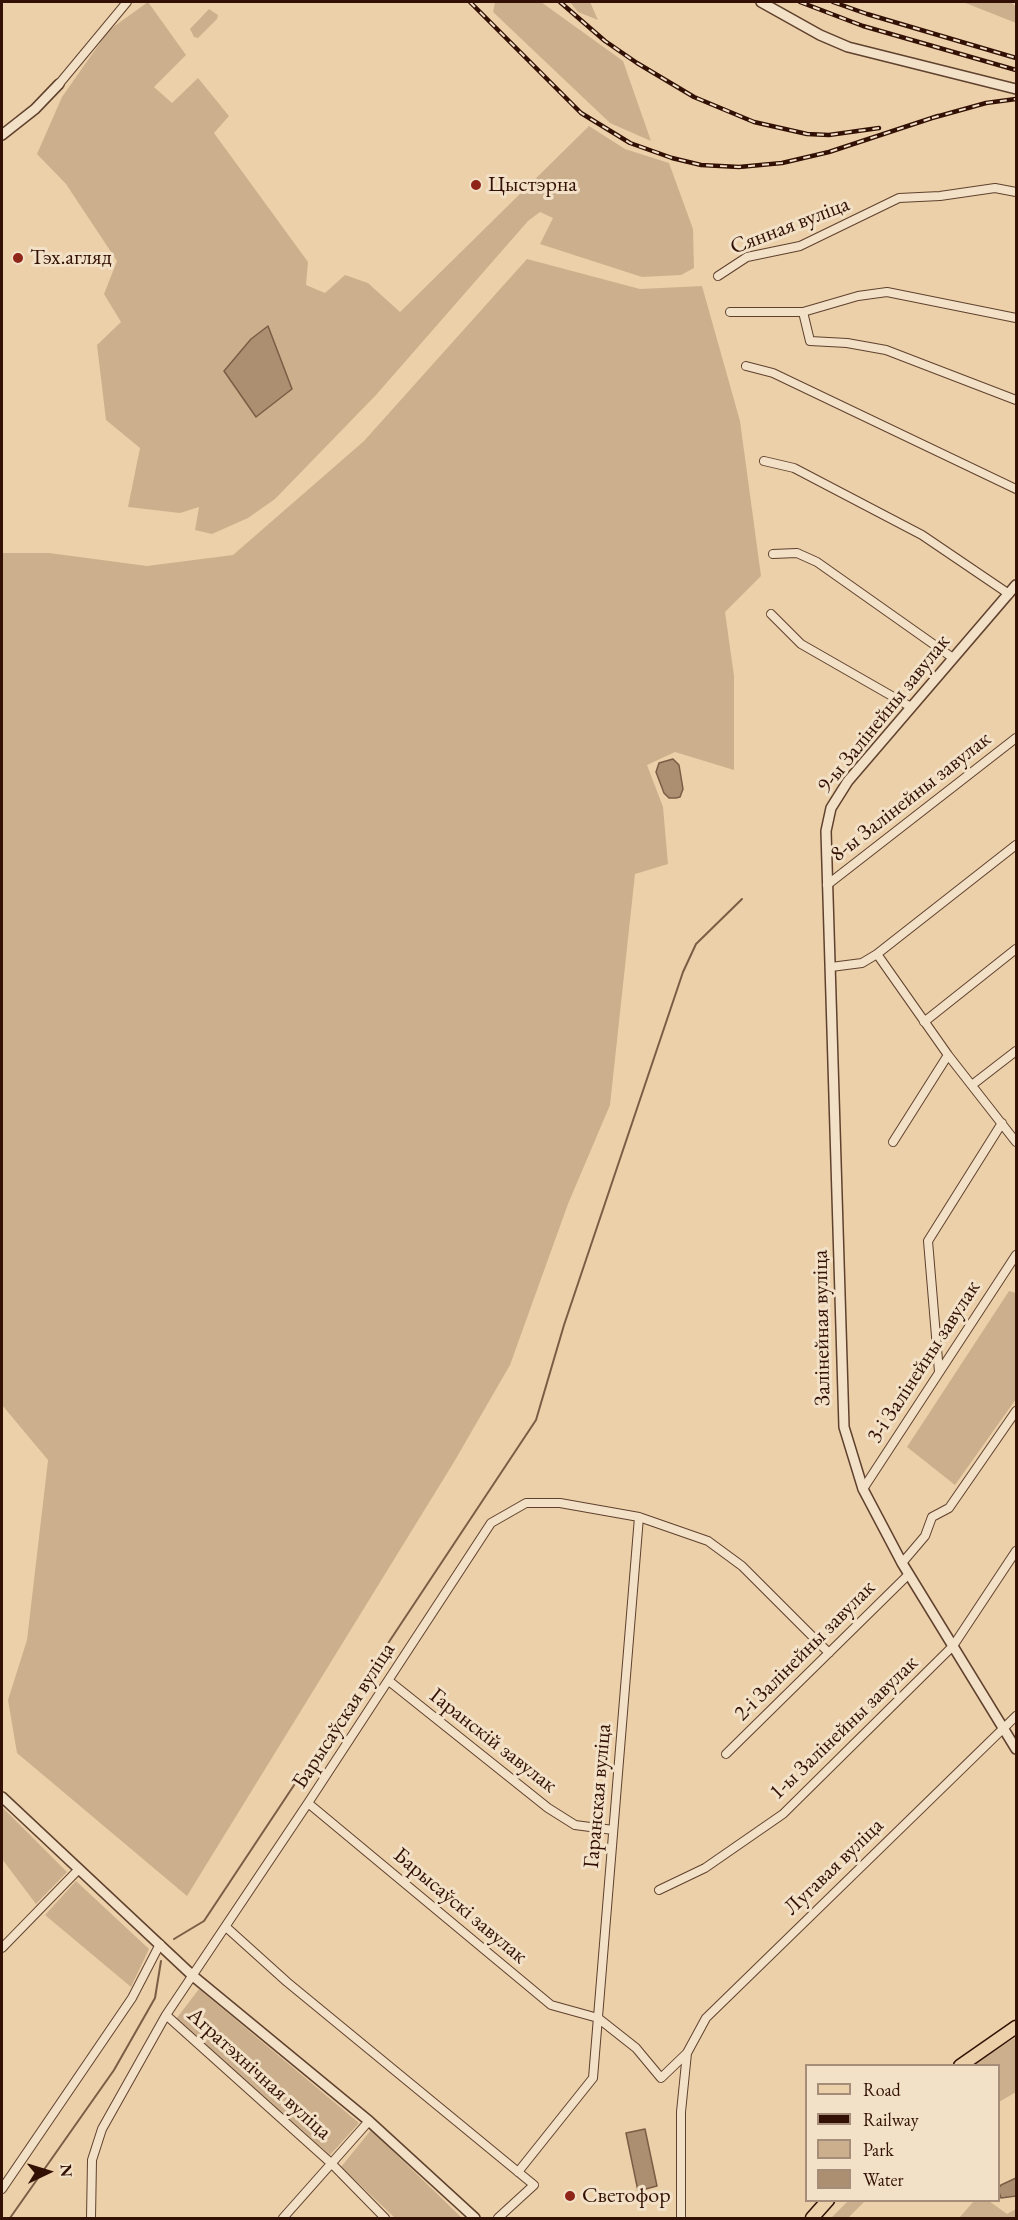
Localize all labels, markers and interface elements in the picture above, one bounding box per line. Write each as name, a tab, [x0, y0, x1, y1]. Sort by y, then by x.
place label: Цыстэрна	[488, 172, 577, 198]
marker: Цыстэрна	[469, 178, 483, 192]
street label: Сянная вуліца	[727, 191, 853, 261]
place label: Тэх.агляд	[30, 245, 112, 271]
marker: Тэх.агляд	[11, 251, 25, 265]
street label: 9-ы Залінейны завулак	[812, 629, 956, 799]
street label: 8-ы Залінейны завулак	[825, 726, 997, 868]
street label: Залінейная вуліца	[807, 1250, 837, 1406]
street label: 3-і Залінейны завулак	[862, 1276, 986, 1448]
street label: 2-і Залінейны завулак	[729, 1575, 881, 1727]
street label: Барысаўская вуліца	[287, 1638, 401, 1794]
street label: 1-ы Залінейны завулак	[764, 1650, 924, 1806]
street label: Гаранскій завулак	[424, 1683, 562, 1799]
street label: Гаранская вуліца	[579, 1723, 617, 1869]
street label: Лугавая вуліца	[779, 1813, 889, 1921]
street label: Барысаўскі завулак	[388, 1842, 532, 1970]
street label: Агратэхнічная вуліца	[182, 2002, 336, 2146]
legend	[805, 2064, 1000, 2202]
text: Road	[863, 2078, 901, 2101]
text: Railway	[863, 2108, 919, 2131]
text: Park	[863, 2138, 894, 2161]
north arrow	[18, 2142, 78, 2202]
text: N	[56, 2164, 77, 2178]
text: Water	[863, 2168, 904, 2191]
place label: Светофор	[582, 2183, 671, 2209]
marker: Светофор	[563, 2189, 577, 2203]

